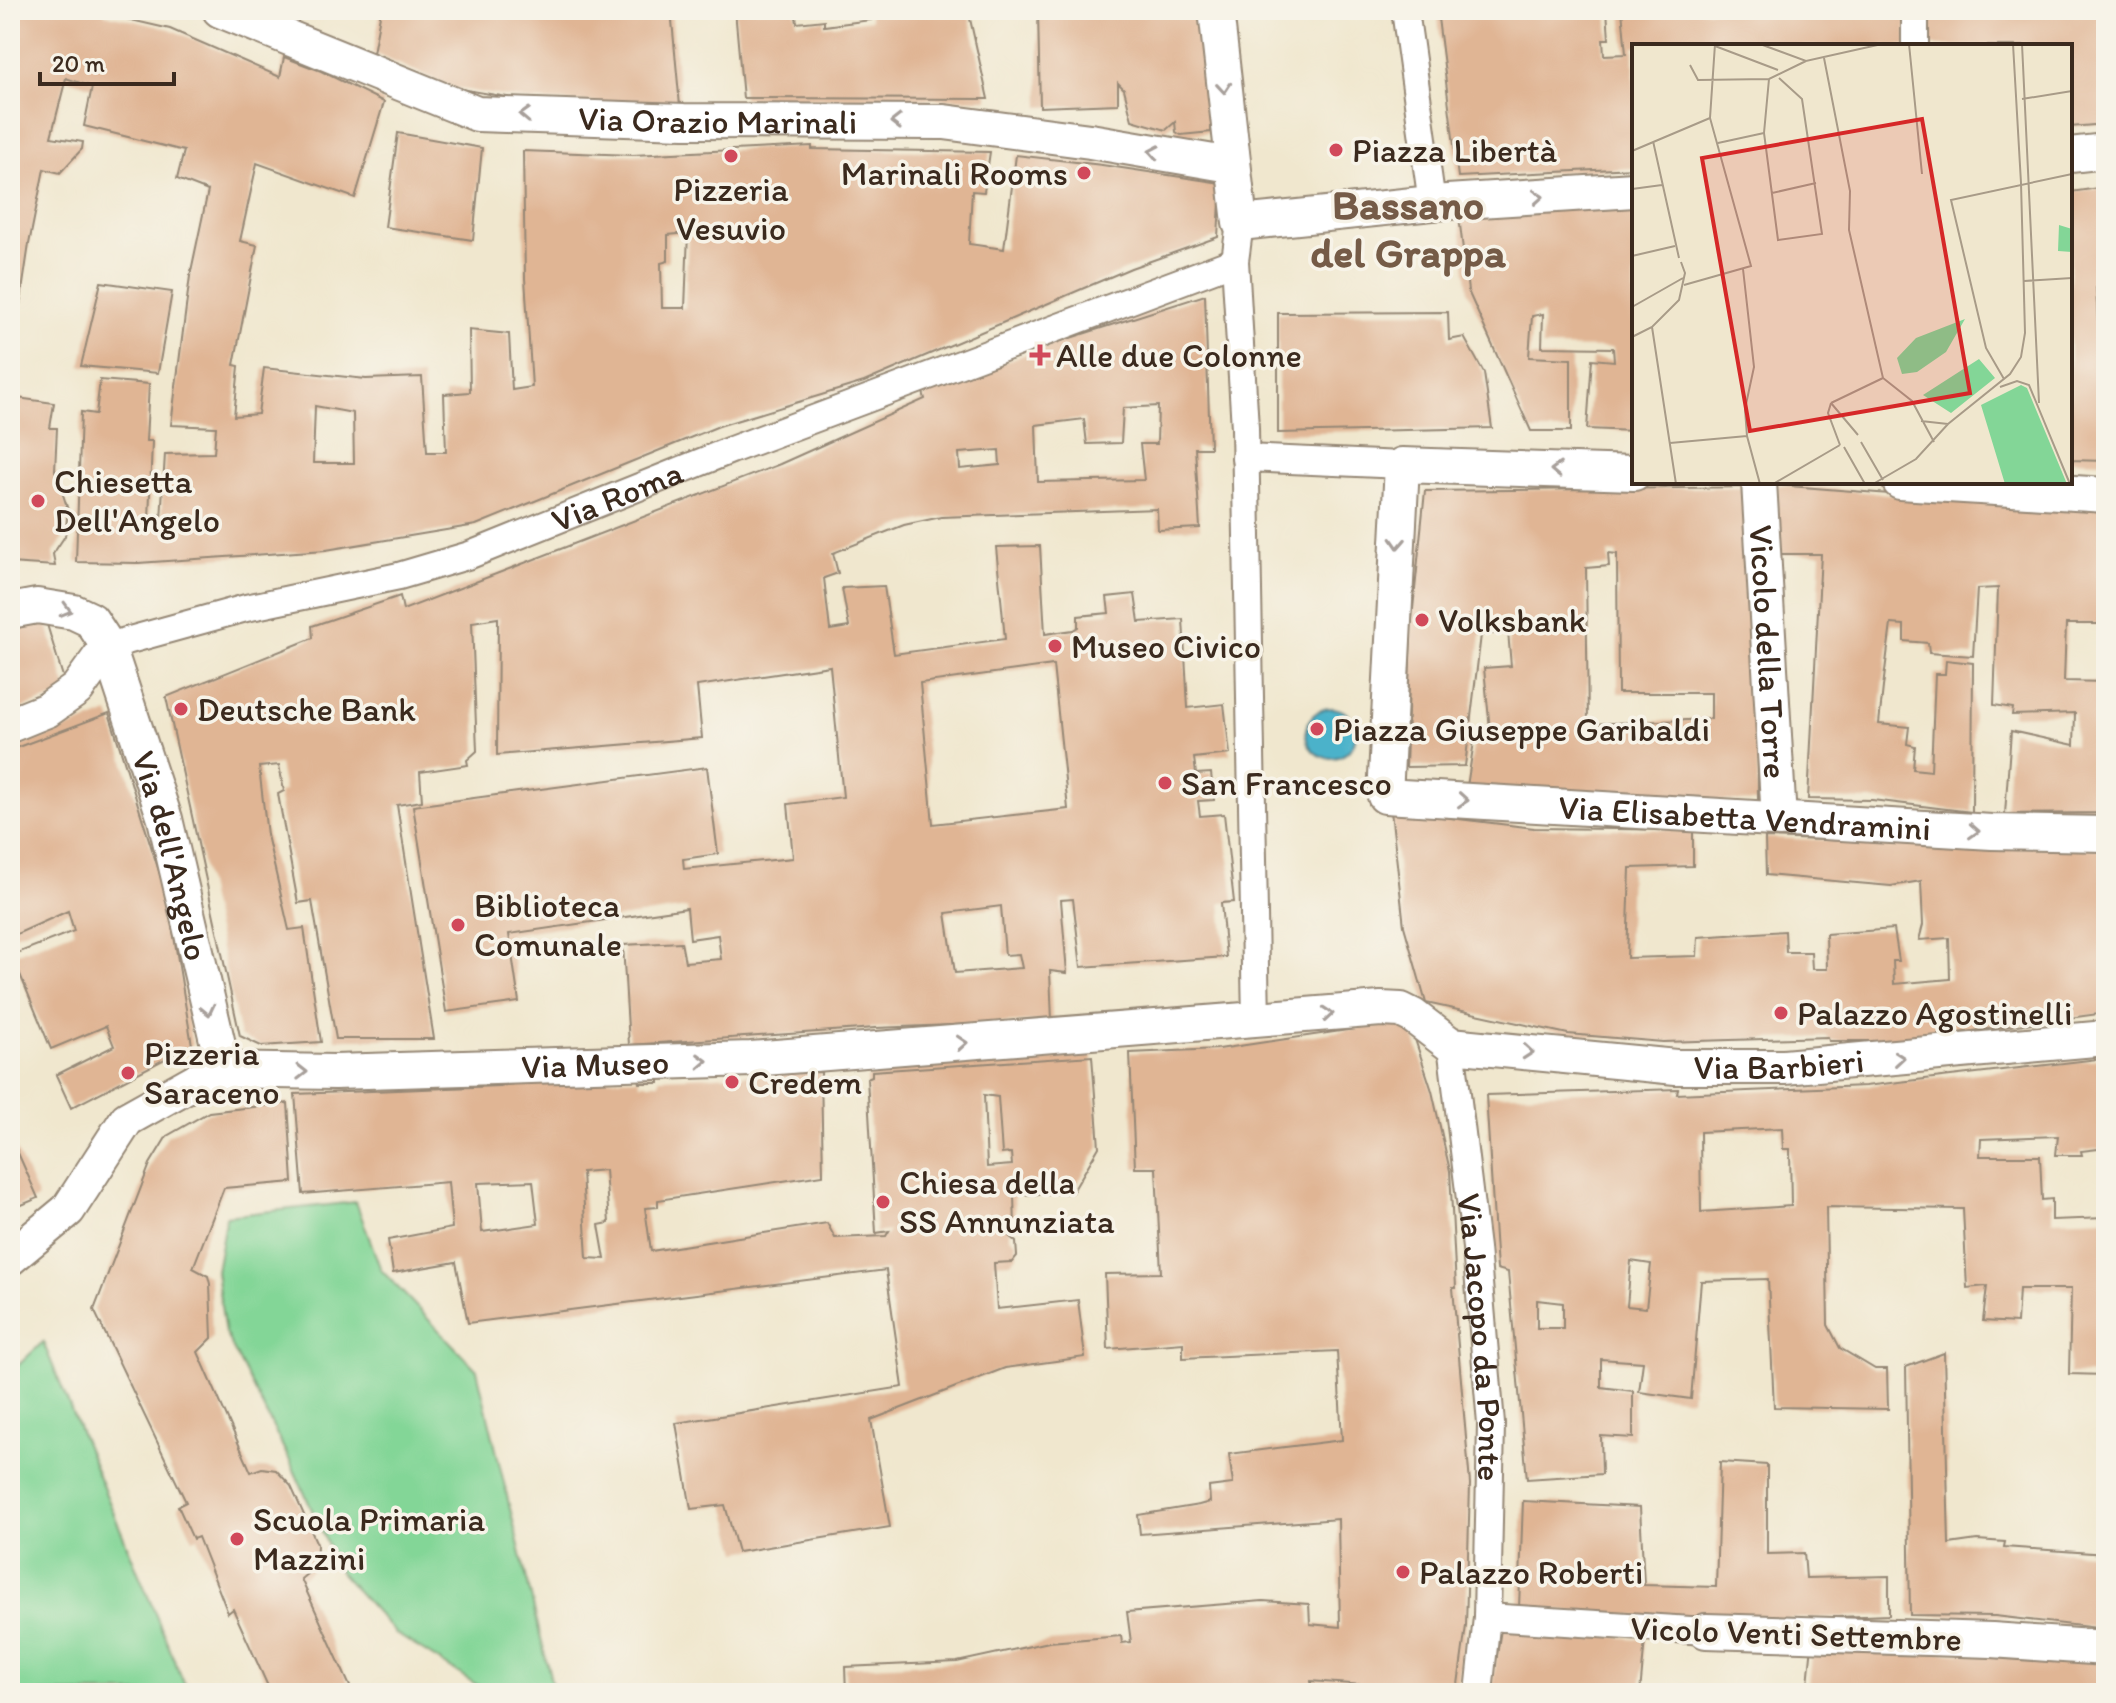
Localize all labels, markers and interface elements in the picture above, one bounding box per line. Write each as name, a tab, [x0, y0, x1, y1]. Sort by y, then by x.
scale bar	[40, 36, 174, 86]
inset map	[1632, 44, 2072, 484]
text: 20 m	[52, 49, 105, 78]
one-way arrow	[1215, 82, 1232, 95]
street label: Via Orazio Marinali	[578, 97, 857, 143]
one-way arrow	[518, 107, 531, 124]
one-way arrow	[889, 113, 902, 131]
place label: Piazza Libertà	[1352, 130, 1557, 171]
marker: Piazza Libertà	[1327, 141, 1345, 159]
one-way arrow	[1148, 144, 1161, 161]
marker: Pizzeria Vesuvio	[722, 147, 740, 165]
place label: Marinali Rooms	[841, 153, 1068, 194]
marker: Marinali Rooms	[1075, 164, 1093, 182]
place label: Pizzeria Vesuvio	[673, 169, 789, 249]
district label: Bassano del Grappa	[1310, 179, 1506, 278]
one-way arrow	[1532, 189, 1545, 206]
place label: Alle due Colonne	[1056, 335, 1302, 376]
marker: Alle due Colonne	[1031, 346, 1049, 364]
street label: Via Roma	[546, 451, 689, 541]
place label: Chiesetta Dell'Angelo	[54, 461, 220, 541]
one-way arrow	[1549, 462, 1562, 479]
marker: Chiesetta Dell'Angelo	[29, 492, 47, 510]
street label: Vicolo della Torre	[1741, 524, 1797, 780]
one-way arrow	[1389, 537, 1406, 550]
place label: Volksbank	[1438, 600, 1587, 641]
one-way arrow	[59, 601, 73, 618]
marker: Volksbank	[1413, 611, 1431, 629]
place label: Museo Civico	[1071, 626, 1261, 667]
marker: Museo Civico	[1046, 637, 1064, 655]
place label: Deutsche Bank	[197, 689, 416, 730]
marker: Deutsche Bank	[172, 700, 190, 718]
place label: Piazza Giuseppe Garibaldi	[1333, 709, 1710, 750]
marker: Piazza Giuseppe Garibaldi	[1308, 720, 1326, 738]
street label: Via dell'Angelo	[123, 746, 218, 965]
place label: San Francesco	[1181, 763, 1392, 804]
marker: San Francesco	[1156, 774, 1174, 792]
street label: Via Elisabetta Vendramini	[1557, 786, 1932, 849]
one-way arrow	[1457, 791, 1470, 808]
one-way arrow	[1968, 822, 1981, 839]
place label: Biblioteca Comunale	[474, 885, 622, 965]
marker: Biblioteca Comunale	[449, 916, 467, 934]
place label: Palazzo Agostinelli	[1797, 993, 2072, 1034]
one-way arrow	[199, 1003, 216, 1017]
marker: Palazzo Agostinelli	[1772, 1004, 1790, 1022]
one-way arrow	[1322, 1006, 1335, 1023]
place label: Pizzeria Saraceno	[144, 1033, 280, 1113]
one-way arrow	[956, 1035, 969, 1052]
street label: Via Barbieri	[1694, 1040, 1866, 1088]
street label: Via Museo	[521, 1042, 670, 1087]
one-way arrow	[1522, 1043, 1535, 1060]
one-way arrow	[1893, 1050, 1906, 1067]
one-way arrow	[696, 1052, 709, 1069]
place label: Credem	[748, 1062, 862, 1103]
one-way arrow	[296, 1063, 309, 1081]
marker: Pizzeria Saraceno	[119, 1064, 137, 1082]
marker: Credem	[723, 1073, 741, 1091]
place label: Chiesa della SS Annunziata	[899, 1162, 1115, 1242]
street label: Via Jacopo da Ponte	[1448, 1191, 1511, 1482]
marker: Chiesa della SS Annunziata	[874, 1193, 892, 1211]
place label: Scuola Primaria Mazzini	[253, 1499, 485, 1579]
marker: Scuola Primaria Mazzini	[228, 1530, 246, 1548]
place label: Palazzo Roberti	[1419, 1552, 1643, 1593]
marker: Palazzo Roberti	[1394, 1563, 1412, 1581]
street label: Vicolo Venti Settembre	[1630, 1607, 1962, 1660]

